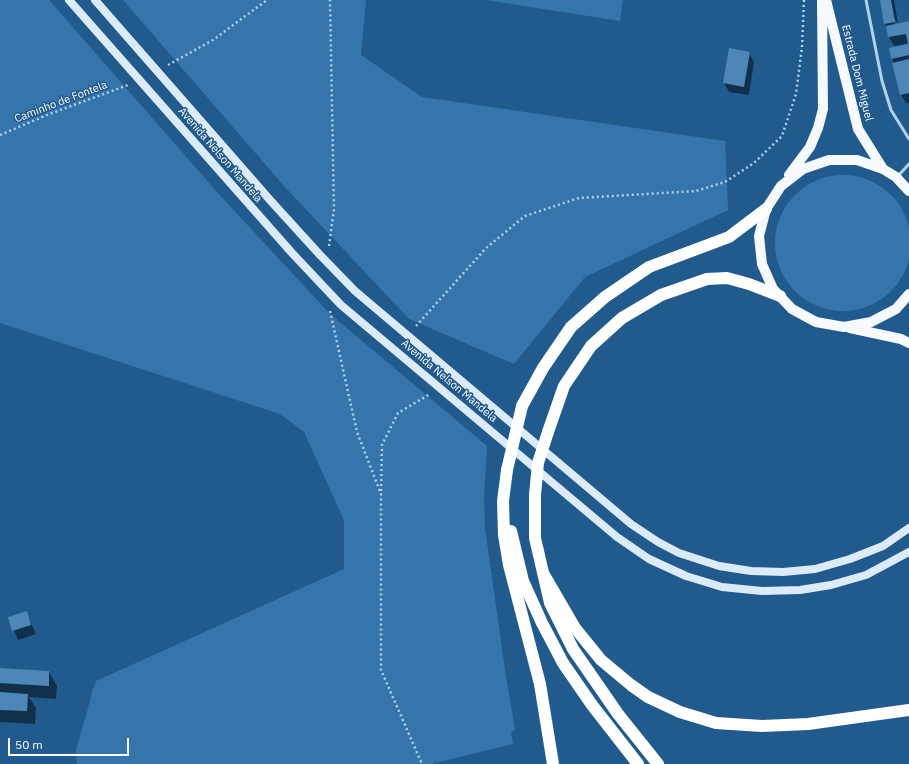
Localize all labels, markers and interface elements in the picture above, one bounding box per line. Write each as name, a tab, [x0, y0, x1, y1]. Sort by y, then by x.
street label: Estrada Dom Miguel	[839, 24, 875, 122]
street label: Caminho de Fontela	[13, 78, 109, 126]
street label: Avenida Nelson Mandela	[175, 105, 265, 205]
street label: Avenida Nelson Mandela	[398, 337, 500, 425]
scale bar	[10, 730, 131, 756]
text: 50 m	[15, 737, 43, 752]

